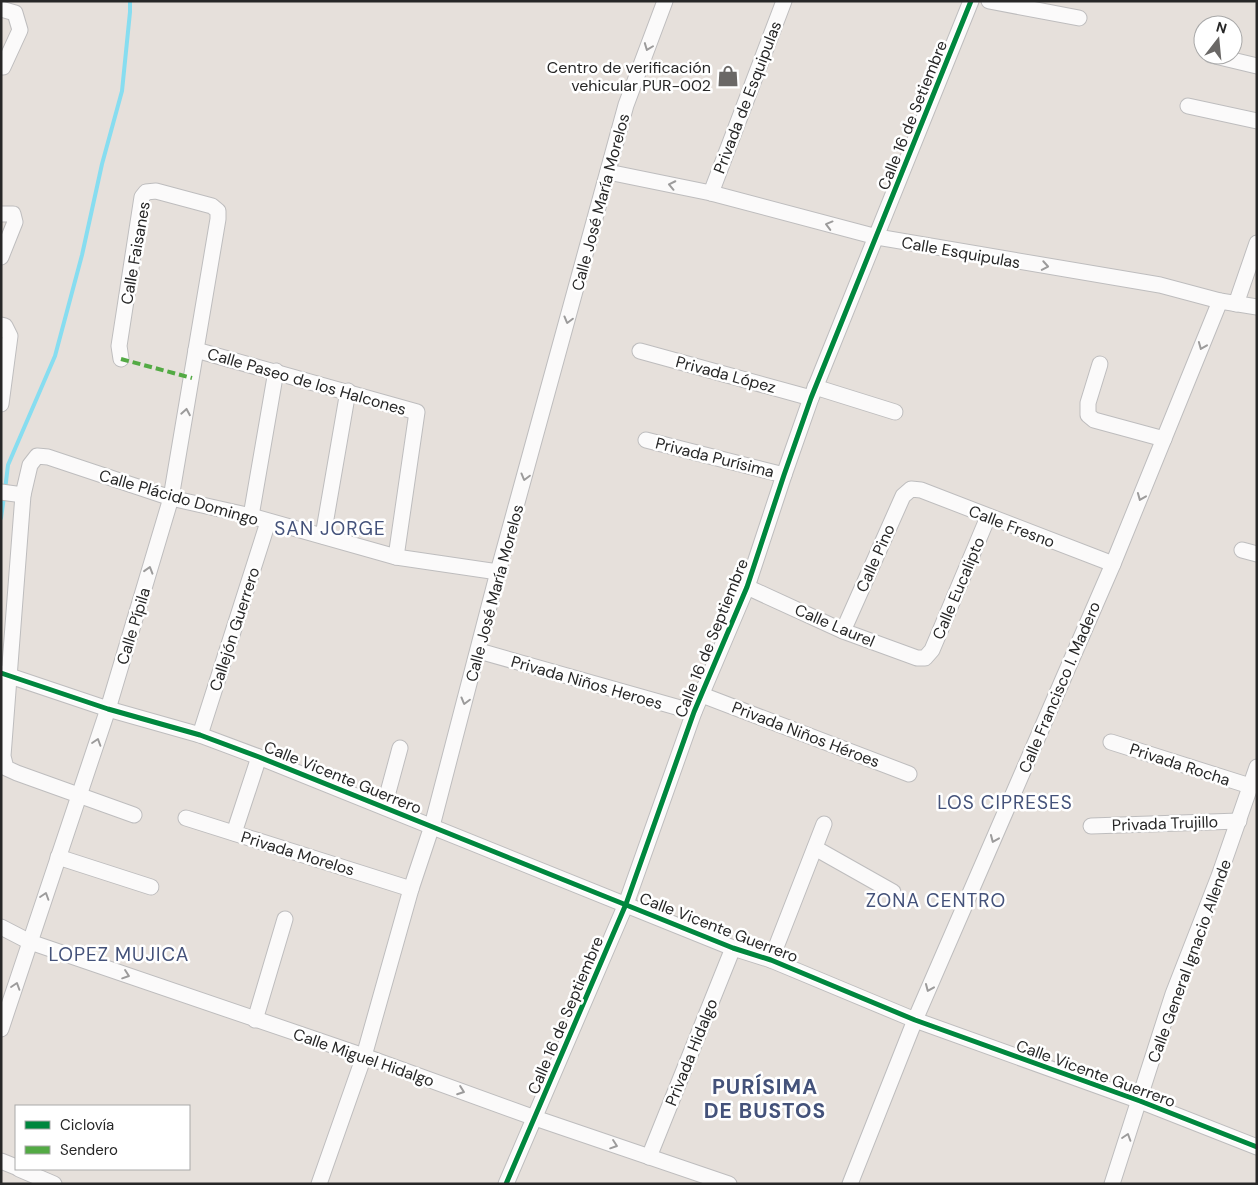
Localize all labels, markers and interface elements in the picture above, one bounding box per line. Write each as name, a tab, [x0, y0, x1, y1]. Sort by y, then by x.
north arrow	[1193, 15, 1243, 65]
text: N	[1214, 17, 1229, 38]
street label: Privada de Esquipulas	[709, 18, 786, 176]
street label: Calle 16 de Setiembre	[873, 37, 952, 193]
one-way arrow	[644, 42, 654, 51]
place label: Centro de verificación vehicular PUR-002	[547, 57, 711, 96]
shop icon: Centro de verificación vehicular PUR-002	[715, 63, 741, 89]
street label: Calle José María Morelos	[567, 111, 634, 293]
one-way arrow	[667, 180, 676, 191]
street label: Calle Faisanes	[116, 200, 155, 306]
one-way arrow	[825, 220, 834, 231]
street label: Calle Esquipulas	[900, 232, 1022, 273]
one-way arrow	[1041, 260, 1050, 270]
one-way arrow	[563, 315, 573, 324]
one-way arrow	[1198, 341, 1208, 350]
street label: Calle Paseo de los Halcones	[205, 343, 409, 420]
street label: Privada López	[674, 351, 778, 398]
one-way arrow	[180, 407, 190, 416]
street label: Privada Purísima	[653, 433, 776, 482]
street label: Calle Plácido Domingo	[97, 465, 261, 530]
one-way arrow	[520, 472, 530, 480]
one-way arrow	[1136, 492, 1147, 501]
street label: Calle Fresno	[966, 500, 1058, 553]
street label: Calle José María Morelos	[461, 502, 528, 684]
district label: SAN JORGE	[274, 516, 386, 541]
street label: Calle Pino	[851, 521, 900, 596]
street label: Calle Eucalipto	[927, 534, 989, 643]
street label: Calle 16 de Septiembre	[670, 556, 753, 721]
street label: Callejón Guerrero	[205, 564, 264, 694]
one-way arrow	[144, 566, 154, 574]
street label: Calle Pípila	[112, 585, 155, 667]
street label: Calle Francisco I. Madero	[1014, 598, 1105, 776]
street label: Calle Laurel	[791, 599, 878, 652]
street label: Privada Niños Heroes	[509, 651, 665, 714]
one-way arrow	[460, 697, 471, 706]
street label: Privada Niños Héroes	[729, 697, 883, 772]
street label: Calle Vicente Guerrero	[261, 736, 425, 819]
one-way arrow	[91, 738, 101, 747]
street label: Privada Rocha	[1127, 738, 1233, 791]
district label: LOS CIPRESES	[937, 790, 1073, 815]
street label: Privada Trujillo	[1112, 811, 1218, 836]
street label: Privada Morelos	[239, 826, 357, 881]
one-way arrow	[989, 834, 1000, 843]
street label: Calle General Ignacio Allende	[1143, 857, 1236, 1066]
street label: Calle Vicente Guerrero	[637, 888, 801, 967]
district label: ZONA CENTRO	[866, 888, 1006, 913]
one-way arrow	[39, 892, 49, 901]
street label: Calle 16 de Septiembre	[523, 933, 608, 1097]
district label: LOPEZ MUJICA	[49, 942, 189, 967]
one-way arrow	[121, 969, 129, 979]
one-way arrow	[10, 982, 20, 990]
one-way arrow	[924, 983, 935, 992]
street label: Privada Hidalgo	[660, 995, 723, 1109]
street label: Calle Miguel Hidalgo	[290, 1023, 437, 1092]
street label: Calle Vicente Guerrero	[1013, 1035, 1178, 1112]
district label: PURÍSIMA DE BUSTOS	[704, 1073, 826, 1125]
one-way arrow	[456, 1085, 465, 1095]
legend	[15, 1105, 190, 1170]
text: Ciclovía	[60, 1115, 114, 1135]
one-way arrow	[1122, 1134, 1132, 1142]
one-way arrow	[610, 1139, 618, 1149]
text: Sendero	[60, 1140, 118, 1160]

